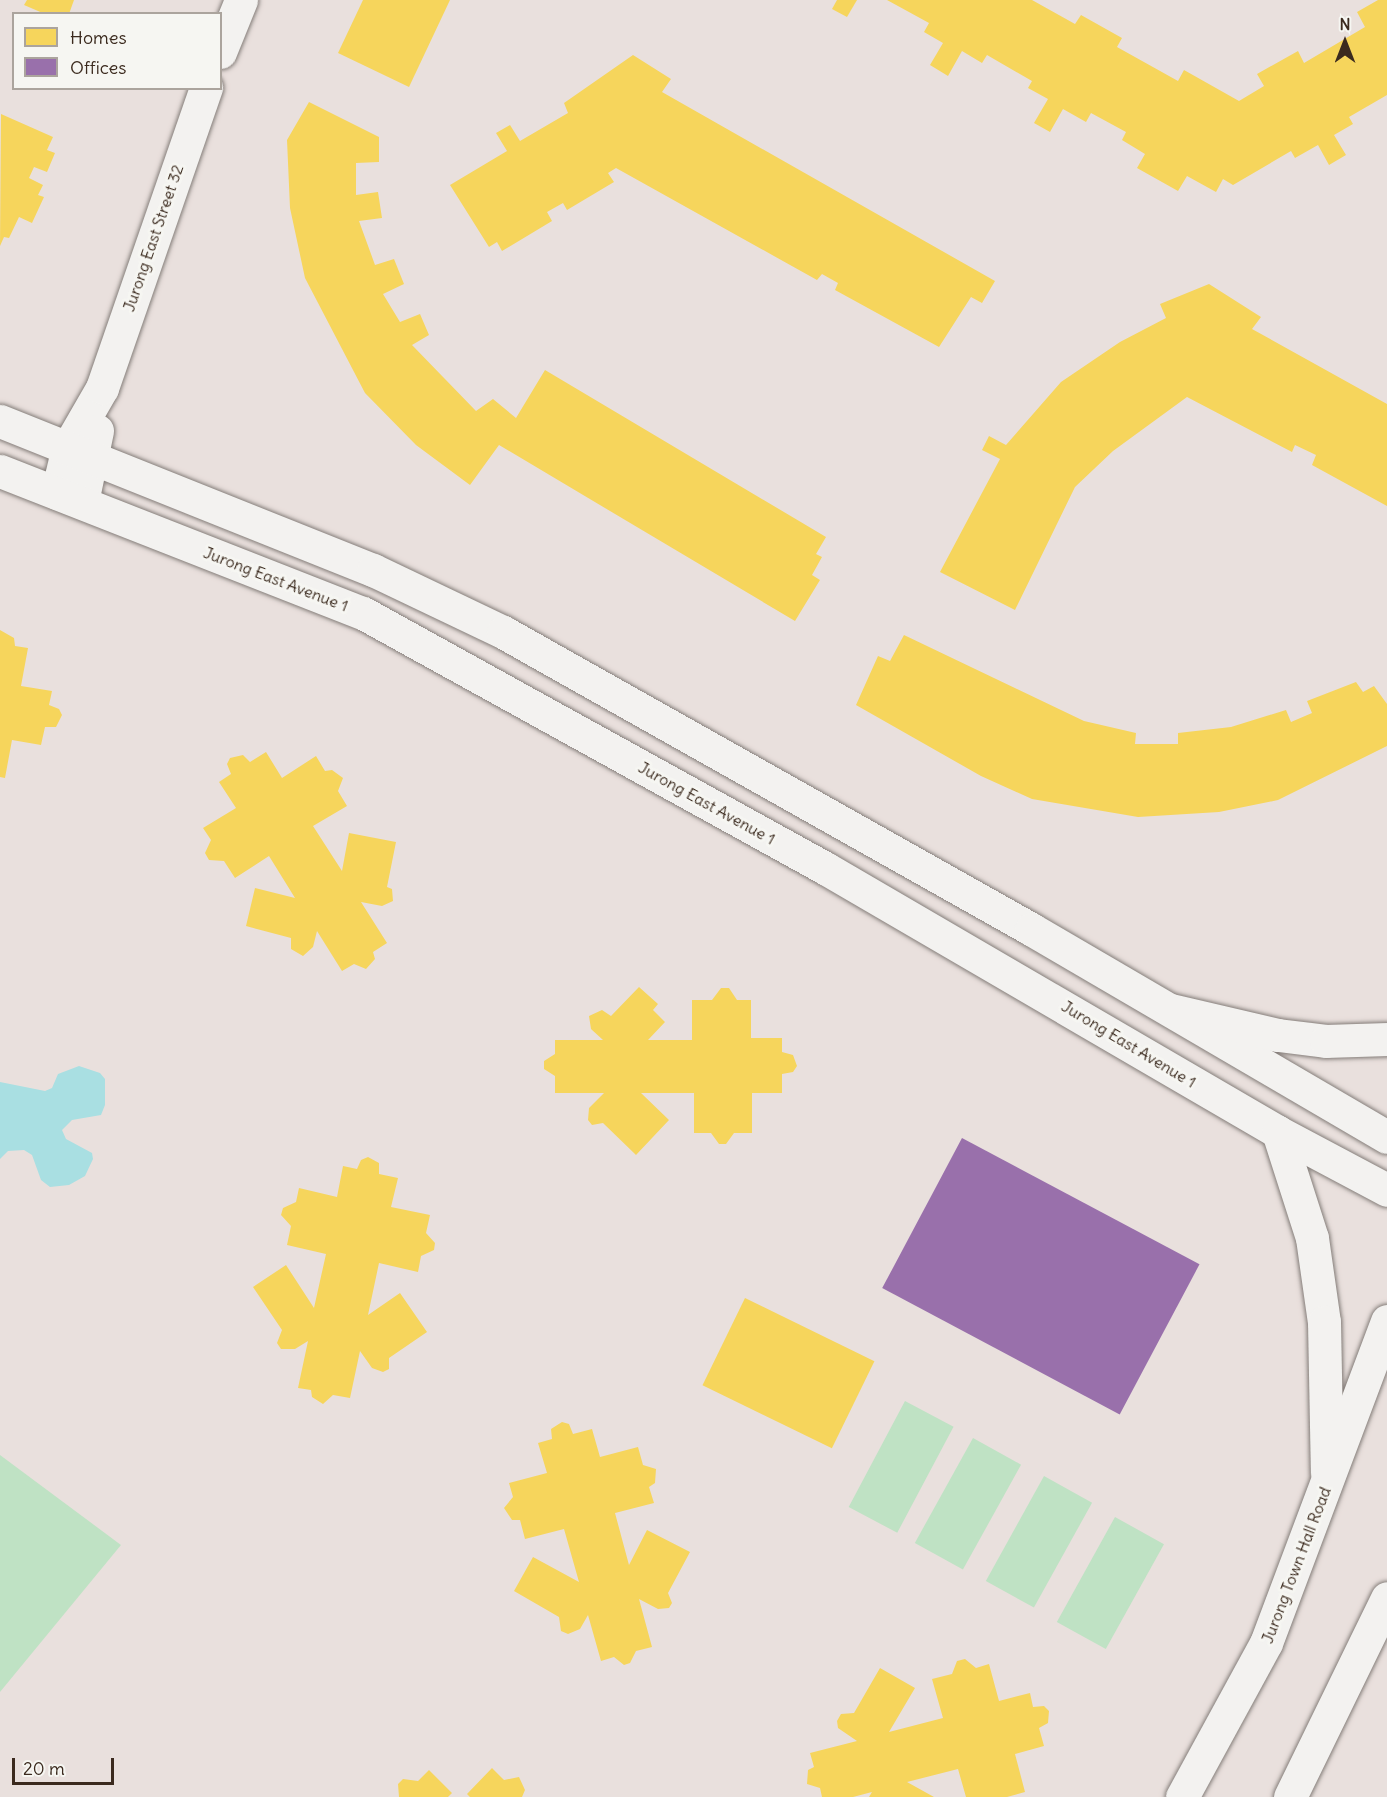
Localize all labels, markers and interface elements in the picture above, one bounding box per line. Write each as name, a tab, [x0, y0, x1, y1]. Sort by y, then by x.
legend	[12, 12, 222, 90]
north arrow	[1315, 12, 1375, 72]
text: N	[1339, 14, 1351, 34]
text: Homes	[70, 26, 127, 49]
text: Offices	[70, 56, 126, 79]
street label: Jurong East Street 32	[119, 162, 187, 314]
street label: Jurong East Avenue 1	[201, 543, 351, 615]
street label: Jurong East Avenue 1	[635, 757, 779, 849]
street label: Jurong East Avenue 1	[1058, 996, 1200, 1092]
street label: Jurong Town Hall Road	[1257, 1484, 1335, 1646]
scale bar	[15, 1746, 117, 1784]
text: 20 m	[23, 1757, 65, 1780]

